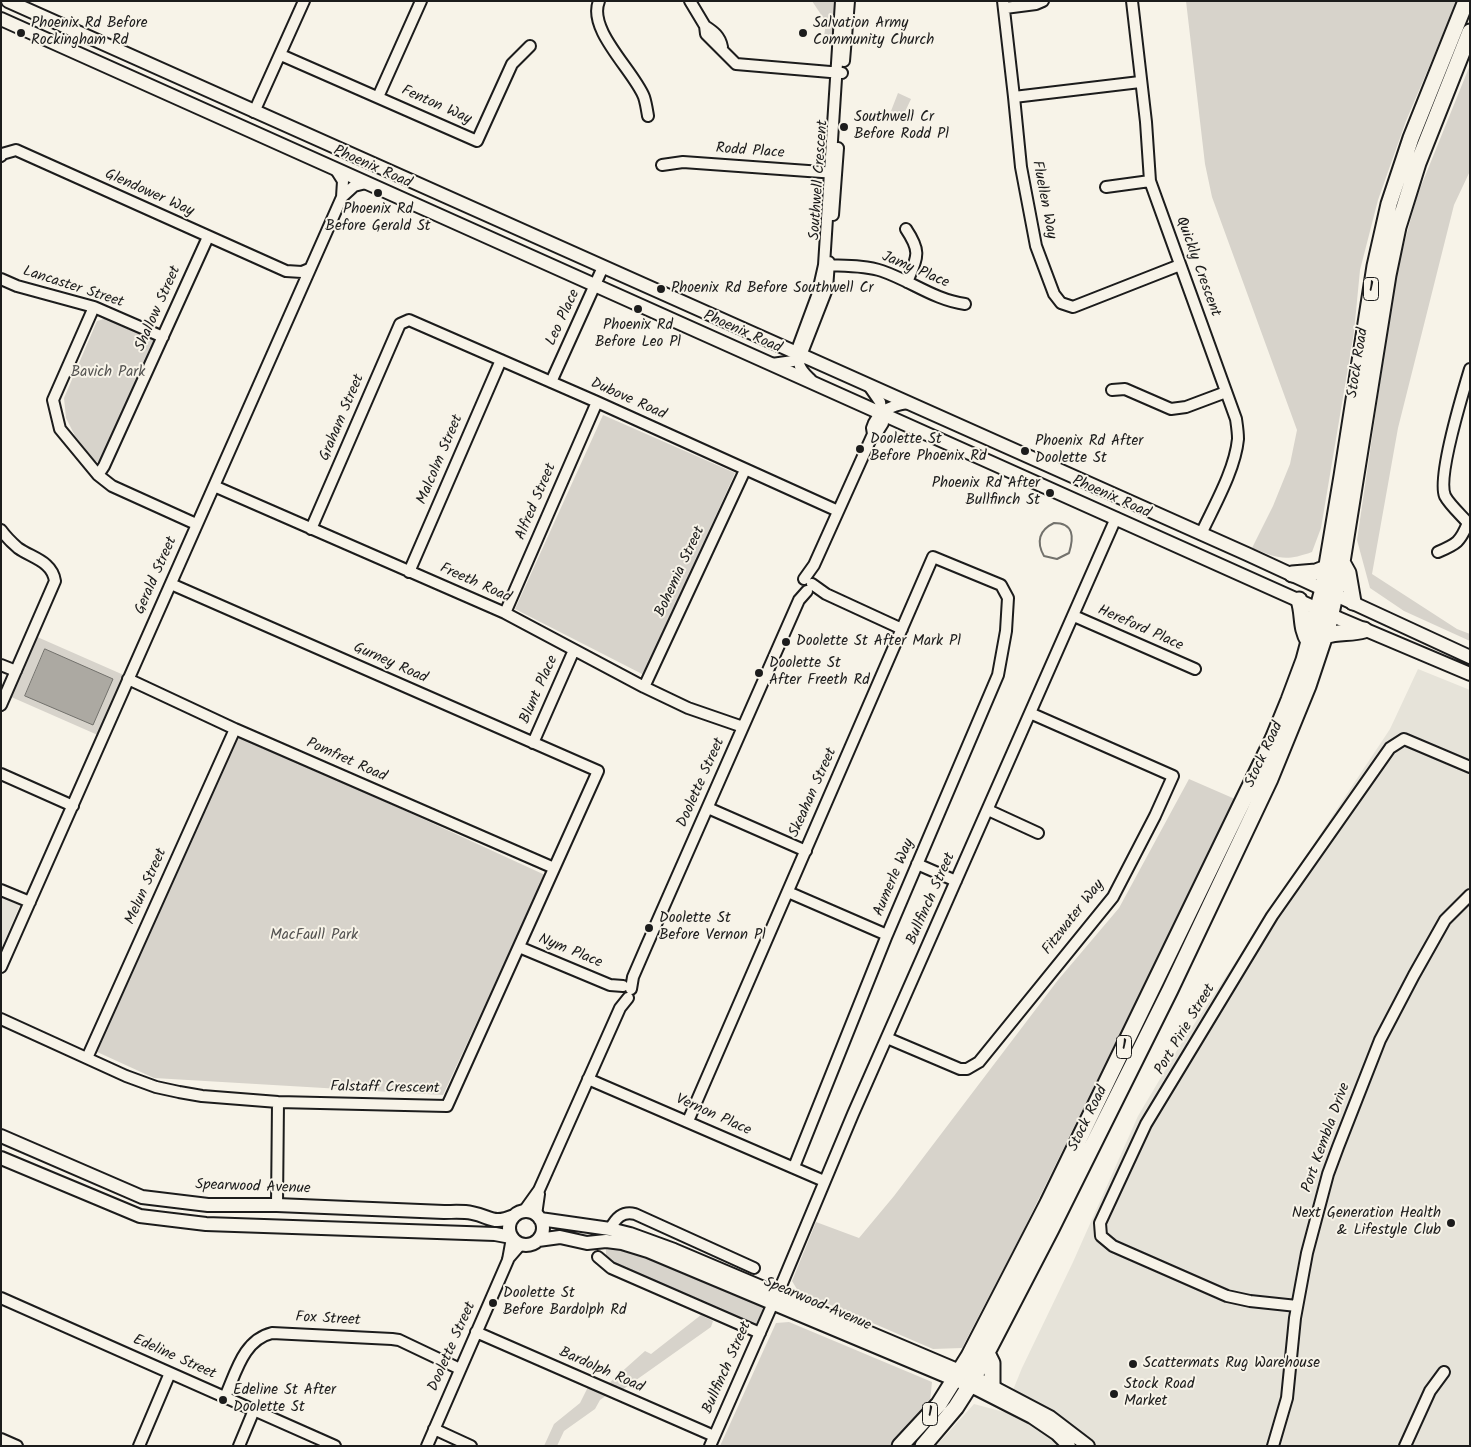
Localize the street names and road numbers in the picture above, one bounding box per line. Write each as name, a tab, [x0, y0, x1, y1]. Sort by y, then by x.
street label: Fenton Way	[398, 83, 474, 129]
street label: Southwell Crescent	[807, 119, 833, 241]
street label: Rodd Place	[715, 141, 785, 163]
street label: Phoenix Road	[330, 143, 414, 193]
street label: Fluellen Way	[1027, 159, 1059, 241]
street label: Glendower Way	[102, 166, 196, 222]
street label: Quickly Crescent	[1171, 215, 1223, 319]
street label: Jamy Place	[879, 249, 951, 293]
street label: Lancaster Street	[20, 263, 126, 313]
street label: Shallow Street	[132, 264, 186, 354]
road number: 1	[1364, 278, 1378, 300]
street label: Leo Place	[543, 287, 585, 349]
street label: Phoenix Road	[700, 308, 784, 358]
street label: Stock Road	[1345, 327, 1373, 399]
street label: Graham Street	[317, 372, 369, 464]
street label: Dubove Road	[587, 375, 669, 425]
street label: Malcolm Street	[414, 412, 468, 508]
street label: Alfred Street	[513, 461, 561, 543]
street label: Phoenix Road	[1069, 473, 1153, 523]
street label: Bohemia Street	[652, 524, 710, 620]
street label: Gerald Street	[132, 534, 182, 618]
street label: Freeth Road	[437, 560, 513, 608]
street label: Hereford Place	[1094, 602, 1186, 656]
street label: Gurney Road	[350, 640, 430, 688]
street label: Blunt Place	[517, 653, 563, 727]
street label: Stock Road	[1242, 719, 1288, 791]
street label: Pomfret Road	[303, 735, 389, 787]
street label: Doolette Street	[674, 735, 730, 831]
street label: Skeahan Street	[786, 746, 842, 840]
street label: Aumerle Way	[871, 837, 919, 919]
street label: Melun Street	[122, 846, 172, 928]
street label: Bullfinch Street	[904, 850, 960, 948]
street label: Fitzwater Way	[1039, 877, 1109, 959]
street label: Nym Place	[535, 931, 605, 973]
street label: Port Pirie Street	[1152, 981, 1220, 1079]
road number: 1	[1116, 1036, 1132, 1058]
street label: Falstaff Crescent	[330, 1079, 440, 1099]
street label: Port Kembla Drive	[1299, 1081, 1355, 1195]
street label: Stock Road	[1065, 1083, 1113, 1155]
street label: Vernon Place	[672, 1091, 754, 1141]
street label: Spearwood Avenue	[195, 1177, 311, 1199]
street label: Spearwood Avenue	[760, 1274, 874, 1336]
street label: Doolette Street	[425, 1299, 481, 1395]
street label: Fox Street	[295, 1309, 361, 1331]
street label: Bullfinch Street	[700, 1319, 756, 1417]
street label: Edeline Street	[130, 1332, 218, 1384]
street label: Bardolph Road	[556, 1344, 646, 1398]
road number: 1	[922, 1402, 938, 1426]

